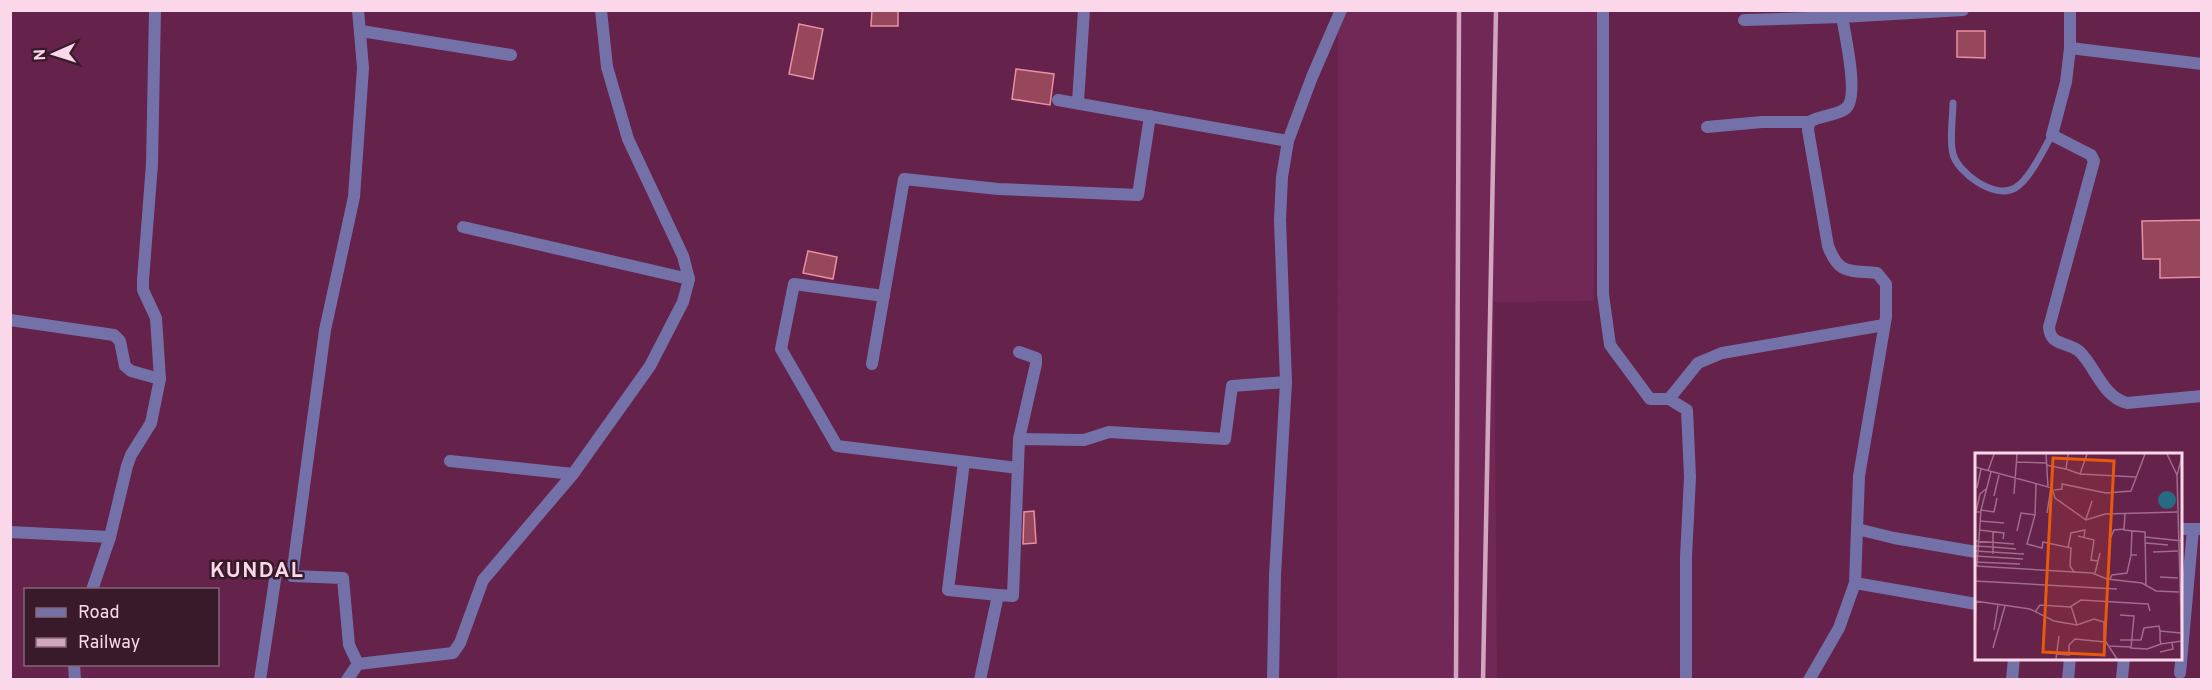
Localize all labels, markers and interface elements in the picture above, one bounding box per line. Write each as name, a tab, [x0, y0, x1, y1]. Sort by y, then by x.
north arrow	[24, 24, 84, 84]
text: N	[31, 48, 51, 61]
inset map	[1975, 453, 2182, 660]
district label: KUNDAL	[210, 558, 304, 585]
legend	[24, 588, 219, 666]
text: Road	[78, 602, 120, 625]
text: Railway	[78, 632, 140, 655]

